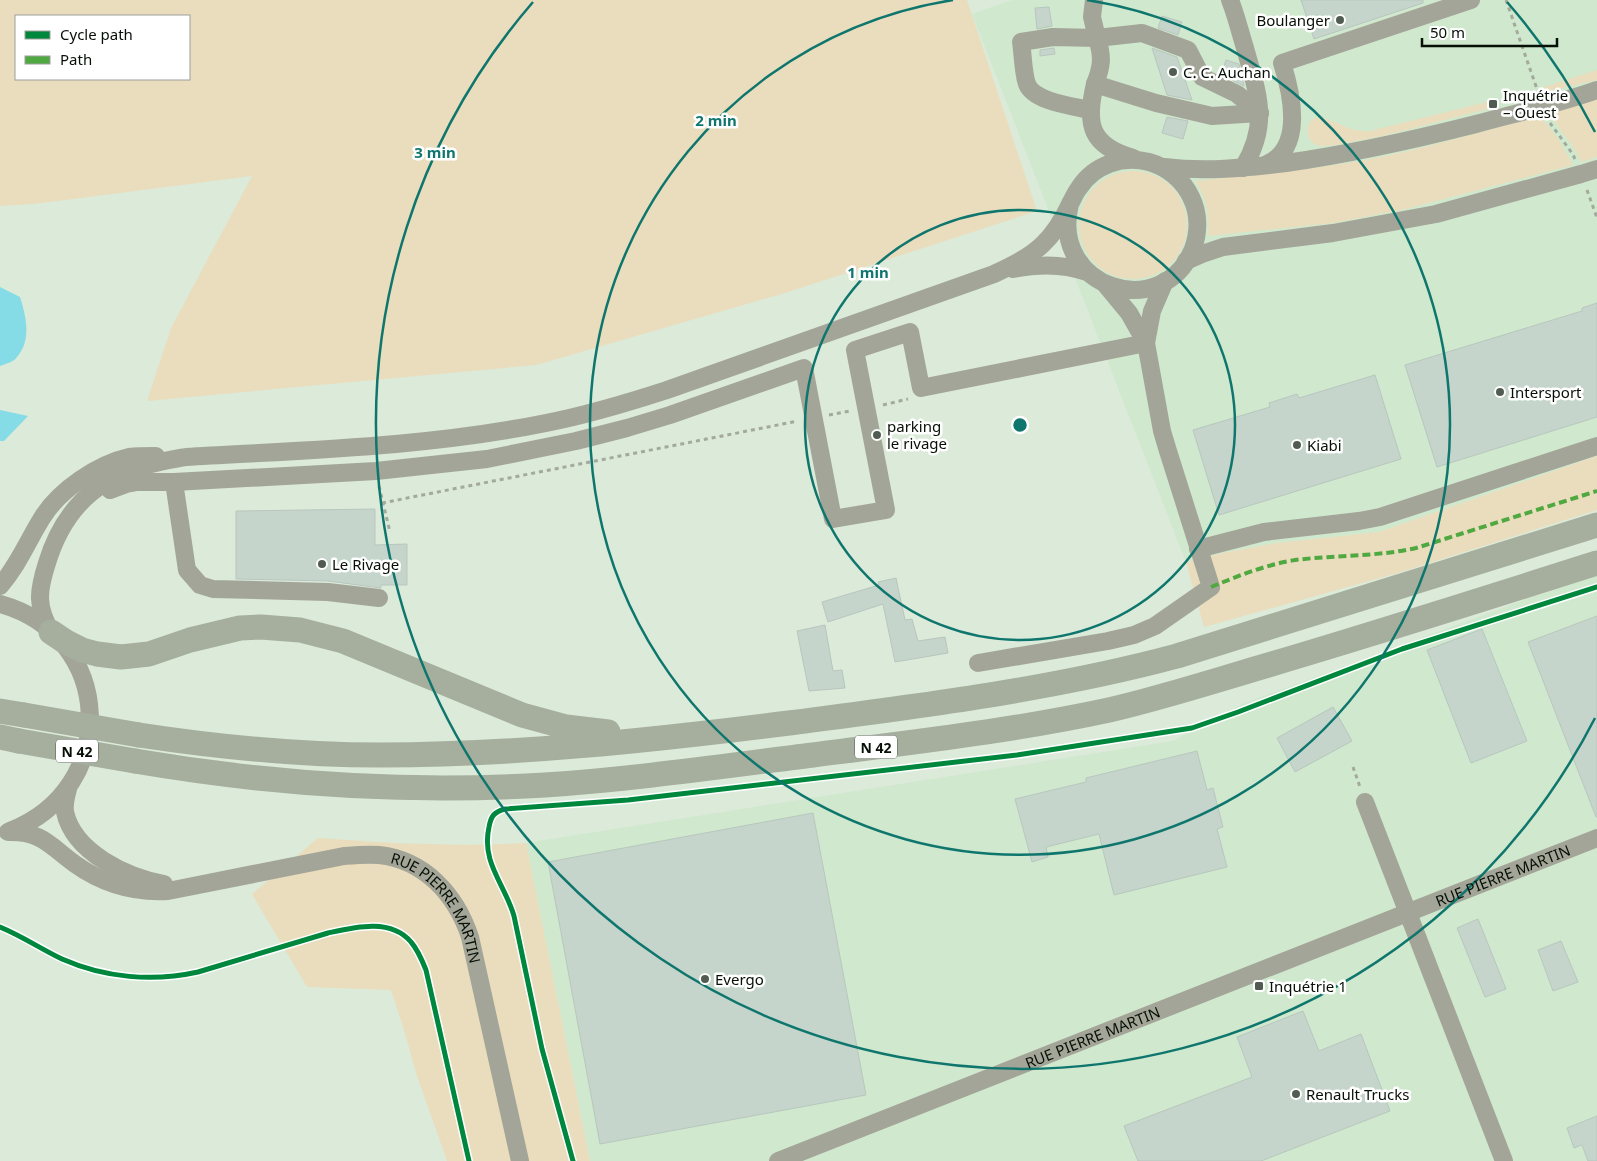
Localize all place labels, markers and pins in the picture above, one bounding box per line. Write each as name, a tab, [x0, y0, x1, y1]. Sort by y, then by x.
place label: Boulanger	[1256, 10, 1330, 30]
marker: Boulanger	[1334, 14, 1346, 26]
place label: C. C. Auchan	[1183, 62, 1271, 82]
marker: C. C. Auchan	[1167, 66, 1179, 78]
place label: Inquétrie – Ouest	[1503, 85, 1568, 122]
marker: Inquétrie – Ouest	[1487, 98, 1499, 110]
place label: Intersport	[1510, 382, 1582, 402]
marker: Intersport	[1494, 386, 1506, 398]
place label: parking le rivage	[887, 416, 947, 453]
centre of rings	[1011, 416, 1029, 434]
marker: parking le rivage	[871, 429, 883, 441]
place label: Kiabi	[1307, 435, 1342, 455]
marker: Kiabi	[1291, 439, 1303, 451]
place label: Le Rivage	[332, 554, 399, 574]
marker: Le Rivage	[316, 558, 328, 570]
place label: Evergo	[715, 969, 764, 989]
marker: Evergo	[699, 973, 711, 985]
place label: Inquétrie 1	[1269, 976, 1347, 996]
marker: Inquétrie 1	[1253, 980, 1265, 992]
place label: Renault Trucks	[1306, 1084, 1409, 1104]
marker: Renault Trucks	[1290, 1088, 1302, 1100]

